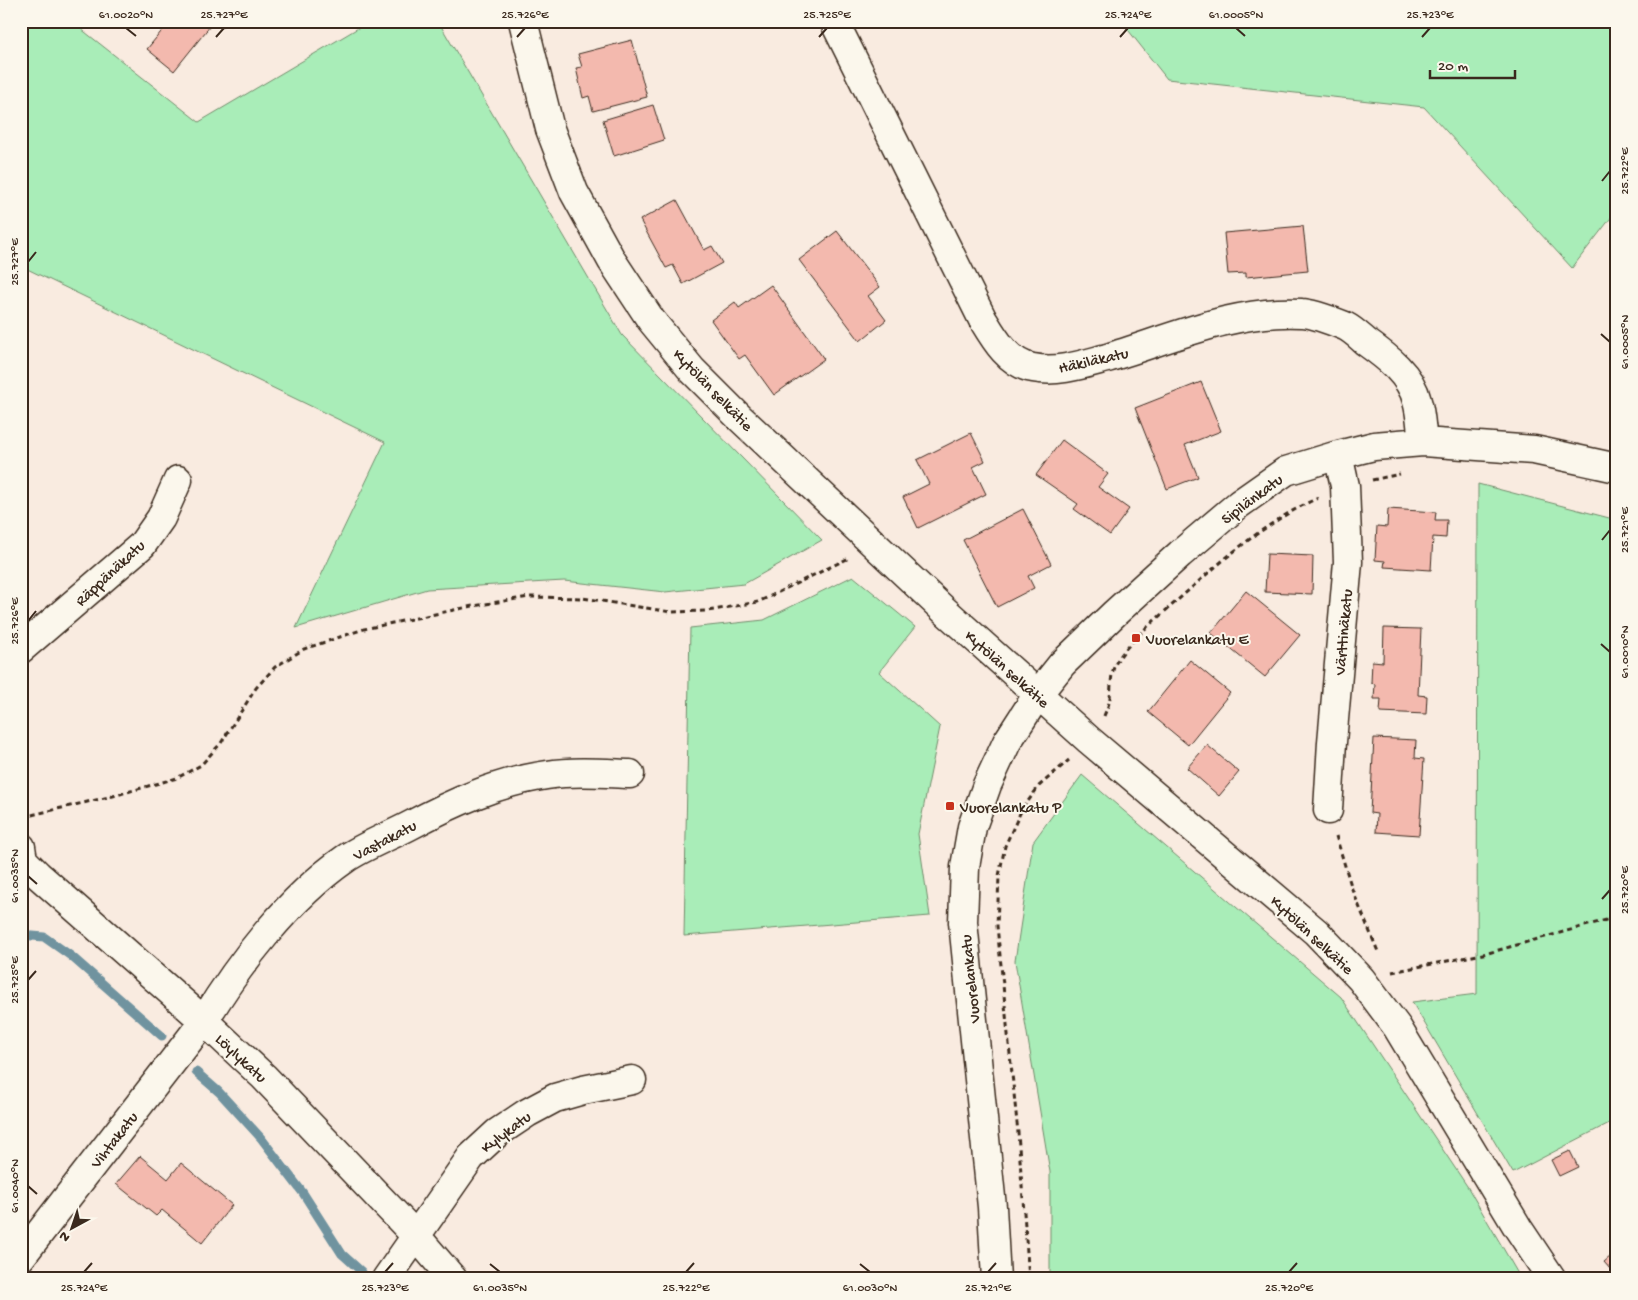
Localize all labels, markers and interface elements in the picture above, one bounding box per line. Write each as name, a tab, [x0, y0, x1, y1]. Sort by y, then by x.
text: 61.0020°N	[99, 9, 153, 23]
text: 25.727°E	[200, 9, 248, 23]
text: 25.726°E	[501, 9, 549, 23]
text: 25.725°E	[803, 9, 851, 23]
text: 25.724°E	[1105, 9, 1152, 23]
text: 61.0005°N	[1209, 9, 1264, 23]
text: 25.723°E	[1406, 9, 1454, 23]
scale bar	[1430, 48, 1516, 80]
text: 20 m	[1438, 58, 1468, 76]
text: 25.722°E	[1619, 147, 1633, 194]
text: 25.727°E	[9, 238, 23, 286]
text: 61.0005°N	[1619, 314, 1633, 369]
street label: Häkiläkatu	[1057, 345, 1131, 380]
street label: Kytölän selkätie	[667, 346, 756, 437]
street label: Sipilänkatu	[1219, 471, 1288, 530]
text: 25.721°E	[1619, 507, 1633, 553]
street label: Räppänäkatu	[73, 537, 151, 612]
street label: Värttinäkatu	[1332, 588, 1359, 677]
text: 25.726°E	[9, 597, 23, 645]
text: 61.0010°N	[1619, 625, 1633, 679]
street label: Kytölän selkätie	[959, 628, 1052, 714]
marker: Vuorelankatu E	[1130, 632, 1142, 644]
place label: Vuorelankatu E	[1145, 632, 1249, 651]
marker: Vuorelankatu P	[944, 800, 956, 812]
place label: Vuorelankatu P	[959, 800, 1061, 819]
street label: Vastakatu	[350, 817, 421, 867]
text: 61.0035°N	[9, 849, 23, 903]
text: 25.720°E	[1619, 866, 1633, 914]
street label: Kytölän selkätie	[1265, 893, 1357, 981]
street label: Vuorelankatu	[958, 933, 987, 1025]
text: 25.725°E	[9, 956, 23, 1004]
street label: Löylykatu	[210, 1031, 270, 1088]
street label: Kylykatu	[478, 1108, 536, 1159]
street label: Vihtakatu	[87, 1109, 144, 1174]
text: 61.0040°N	[9, 1159, 23, 1213]
north arrow	[48, 1202, 98, 1252]
text: N	[56, 1227, 74, 1245]
text: 25.724°E	[61, 1282, 108, 1296]
text: 25.723°E	[361, 1282, 409, 1296]
text: 61.0035°N	[473, 1282, 527, 1296]
text: 25.722°E	[663, 1282, 710, 1296]
text: 61.0030°N	[843, 1282, 897, 1296]
text: 25.721°E	[965, 1282, 1011, 1296]
text: 25.720°E	[1265, 1282, 1313, 1296]

